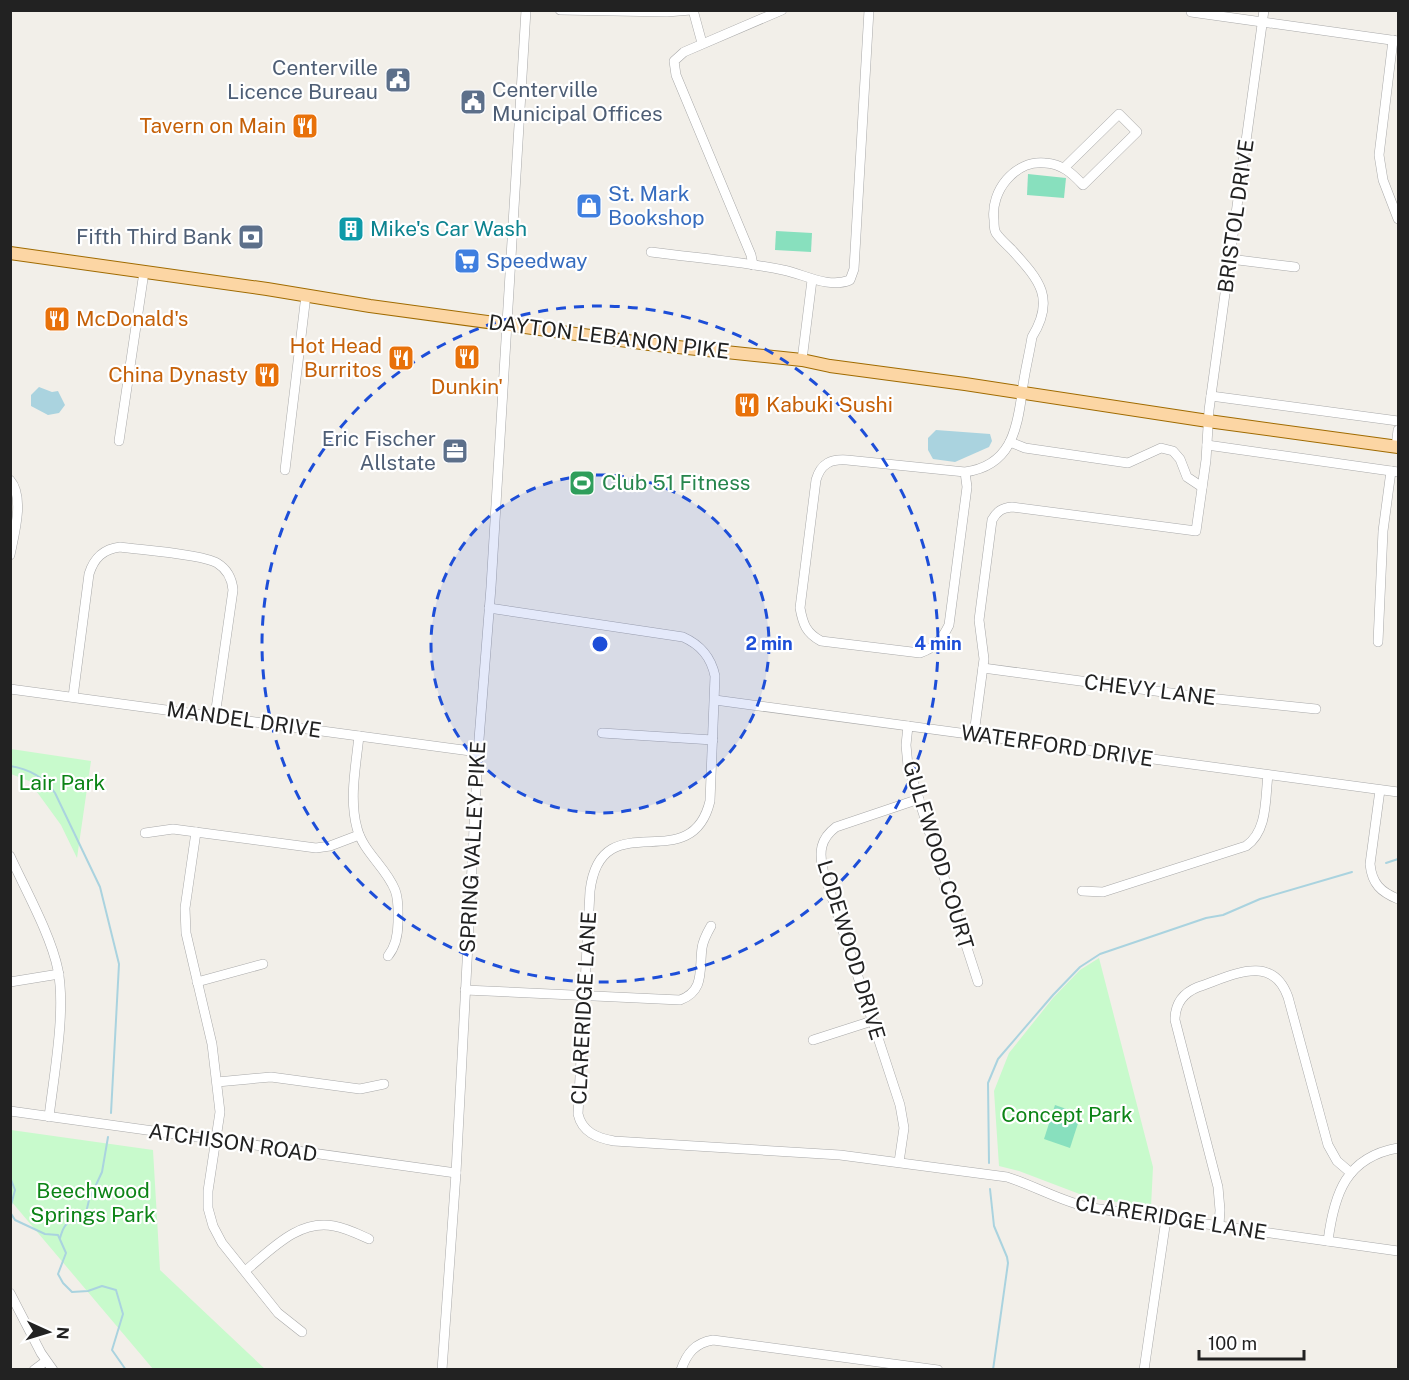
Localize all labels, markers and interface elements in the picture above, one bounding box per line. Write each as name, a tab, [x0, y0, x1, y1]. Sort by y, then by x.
place label: Centerville Licence Bureau	[227, 55, 378, 104]
public building icon: Centerville Licence Bureau	[383, 65, 413, 95]
place label: Centerville Municipal Offices	[492, 77, 663, 126]
public building icon: Centerville Municipal Offices	[458, 87, 488, 117]
restaurant icon: Tavern on Main	[290, 111, 320, 141]
place label: Tavern on Main	[139, 113, 286, 138]
street label: BRISTOL DRIVE	[1212, 137, 1259, 294]
place label: St. Mark Bookshop	[608, 181, 705, 230]
shop icon: St. Mark Bookshop	[574, 191, 604, 221]
building icon: Mike's Car Wash	[336, 214, 366, 244]
place label: Mike's Car Wash	[370, 216, 527, 241]
bank icon: Fifth Third Bank	[236, 222, 266, 252]
place label: Fifth Third Bank	[76, 224, 232, 249]
supermarket icon: Speedway	[452, 246, 482, 276]
place label: Speedway	[486, 248, 588, 273]
restaurant icon: McDonald's	[42, 304, 72, 334]
place label: McDonald's	[76, 306, 188, 331]
street label: DAYTON LEBANON PIKE	[487, 309, 731, 364]
place label: Hot Head Burritos	[290, 333, 382, 382]
restaurant icon: Dunkin'	[452, 342, 482, 372]
restaurant icon: Hot Head Burritos	[386, 343, 416, 373]
restaurant icon: China Dynasty	[252, 360, 282, 390]
place label: China Dynasty	[108, 362, 248, 387]
place label: Dunkin'	[431, 374, 503, 399]
restaurant icon: Kabuki Sushi	[732, 390, 762, 420]
place label: Kabuki Sushi	[766, 392, 893, 417]
place label: Eric Fischer Allstate	[322, 426, 436, 475]
office icon: Eric Fischer Allstate	[440, 436, 470, 466]
sports icon: Club 51 Fitness	[567, 468, 597, 498]
place label: Club 51 Fitness	[602, 470, 750, 495]
text: 2 min	[745, 633, 793, 654]
text: 4 min	[914, 633, 962, 654]
centre of rings	[590, 634, 610, 654]
street label: CHEVY LANE	[1083, 669, 1217, 710]
street label: MANDEL DRIVE	[165, 696, 323, 743]
street label: WATERFORD DRIVE	[959, 720, 1155, 771]
street label: SPRING VALLEY PIKE	[454, 740, 491, 953]
street label: GULFWOOD COURT	[898, 758, 979, 952]
park label: Lair Park	[19, 770, 106, 795]
street label: LODEWOOD DRIVE	[812, 857, 891, 1043]
street label: CLARERIDGE LANE	[566, 911, 601, 1105]
park label: Concept Park	[1001, 1102, 1133, 1127]
street label: ATCHISON ROAD	[147, 1118, 319, 1167]
park label: Beechwood Springs Park	[30, 1178, 156, 1227]
street label: CLARERIDGE LANE	[1073, 1190, 1269, 1245]
north arrow	[18, 1302, 78, 1362]
scale bar	[1199, 1323, 1304, 1361]
text: N	[53, 1326, 72, 1340]
text: 100 m	[1208, 1333, 1257, 1354]

